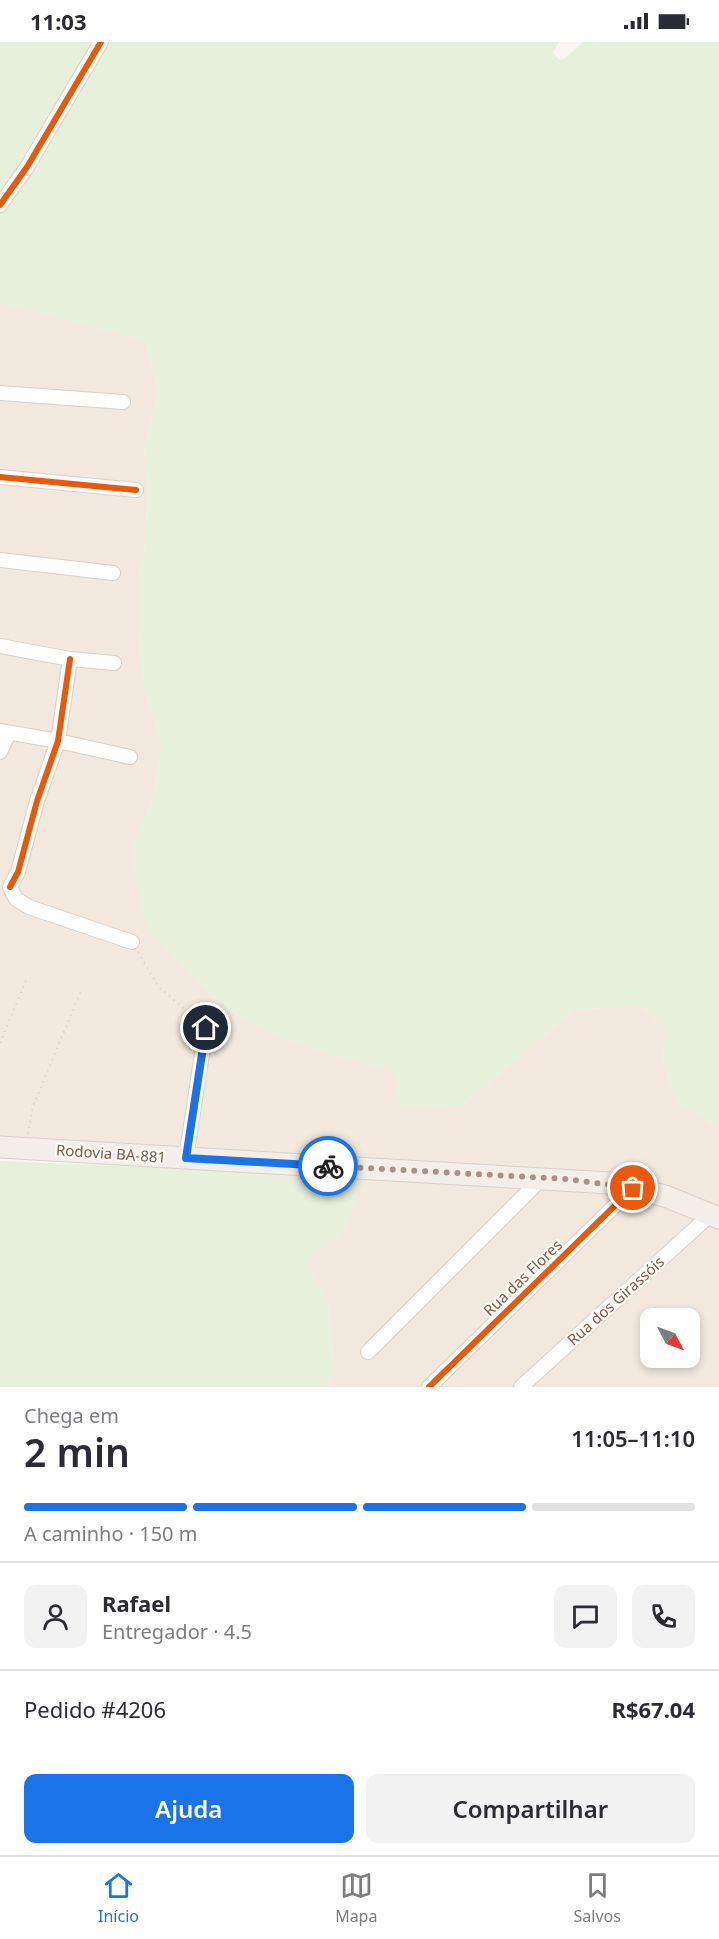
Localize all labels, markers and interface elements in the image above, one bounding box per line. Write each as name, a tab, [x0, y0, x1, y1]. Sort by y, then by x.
text: 11:03	[30, 6, 87, 36]
pin	[180, 1002, 231, 1053]
icon: home	[189, 1011, 222, 1044]
courier	[298, 1136, 358, 1196]
street label: Rodovia BA-881	[55, 1139, 167, 1167]
icon: bike	[312, 1150, 345, 1183]
pin	[607, 1162, 658, 1213]
icon: bag	[616, 1171, 649, 1204]
street label: Rua das Flores	[479, 1235, 566, 1320]
street label: Rua dos Girassóis	[563, 1251, 668, 1349]
north arrow	[640, 1308, 700, 1368]
map controls	[640, 1308, 700, 1368]
text: Chega em	[24, 1402, 119, 1429]
text: 11:05–11:10	[571, 1423, 695, 1453]
text: 2 min	[24, 1425, 130, 1478]
text: A caminho · 150 m	[24, 1520, 197, 1547]
button: person	[24, 1585, 87, 1648]
button: chat	[554, 1585, 617, 1648]
button: phone	[632, 1585, 695, 1648]
text: Rafael	[102, 1588, 171, 1618]
text: Entregador · 4.5	[102, 1618, 252, 1645]
text: Pedido #4206	[24, 1694, 166, 1724]
text: R$67.04	[611, 1694, 695, 1724]
button: Ajuda	[24, 1774, 354, 1843]
button: Compartilhar	[366, 1774, 695, 1843]
tab: Início	[98, 1869, 139, 1927]
tab: Mapa	[335, 1869, 377, 1927]
tab: Salvos	[574, 1869, 621, 1927]

